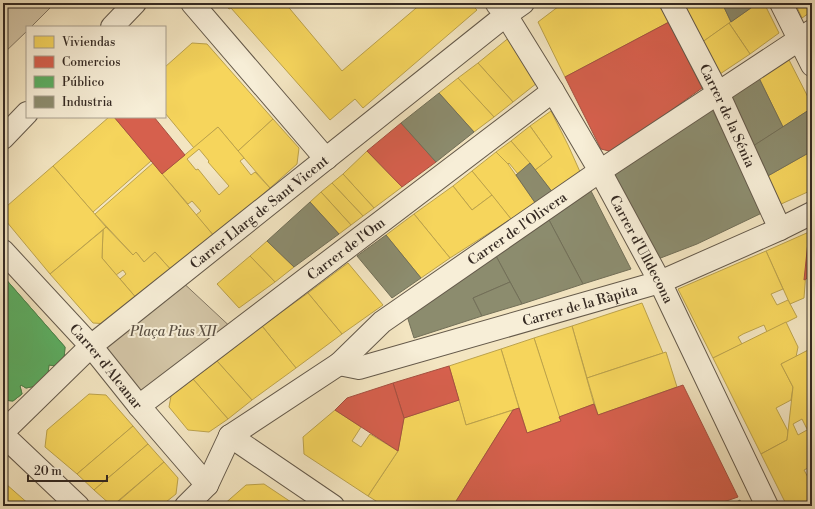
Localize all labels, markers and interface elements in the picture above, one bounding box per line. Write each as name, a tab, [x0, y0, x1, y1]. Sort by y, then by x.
legend	[26, 26, 166, 118]
text: Viviendas	[61, 35, 115, 50]
text: Comercios	[62, 55, 121, 70]
street label: Carrer de la Sénia	[694, 61, 759, 171]
text: Público	[62, 75, 105, 90]
text: Industria	[62, 95, 113, 110]
street label: Carrer Llarg de Sant Vicent	[187, 152, 333, 273]
street label: Carrer de l'Olivera	[464, 188, 572, 270]
street label: Carrer d'Ulldecona	[605, 192, 677, 307]
street label: Carrer de l'Om	[304, 214, 389, 285]
street label: Carrer de la Ràpita	[520, 281, 641, 331]
street label: Carrer d'Alcanar	[65, 321, 146, 413]
park label: Plaça Pius XII	[129, 323, 218, 341]
scale bar	[28, 457, 107, 483]
text: 20 m	[34, 464, 62, 479]

